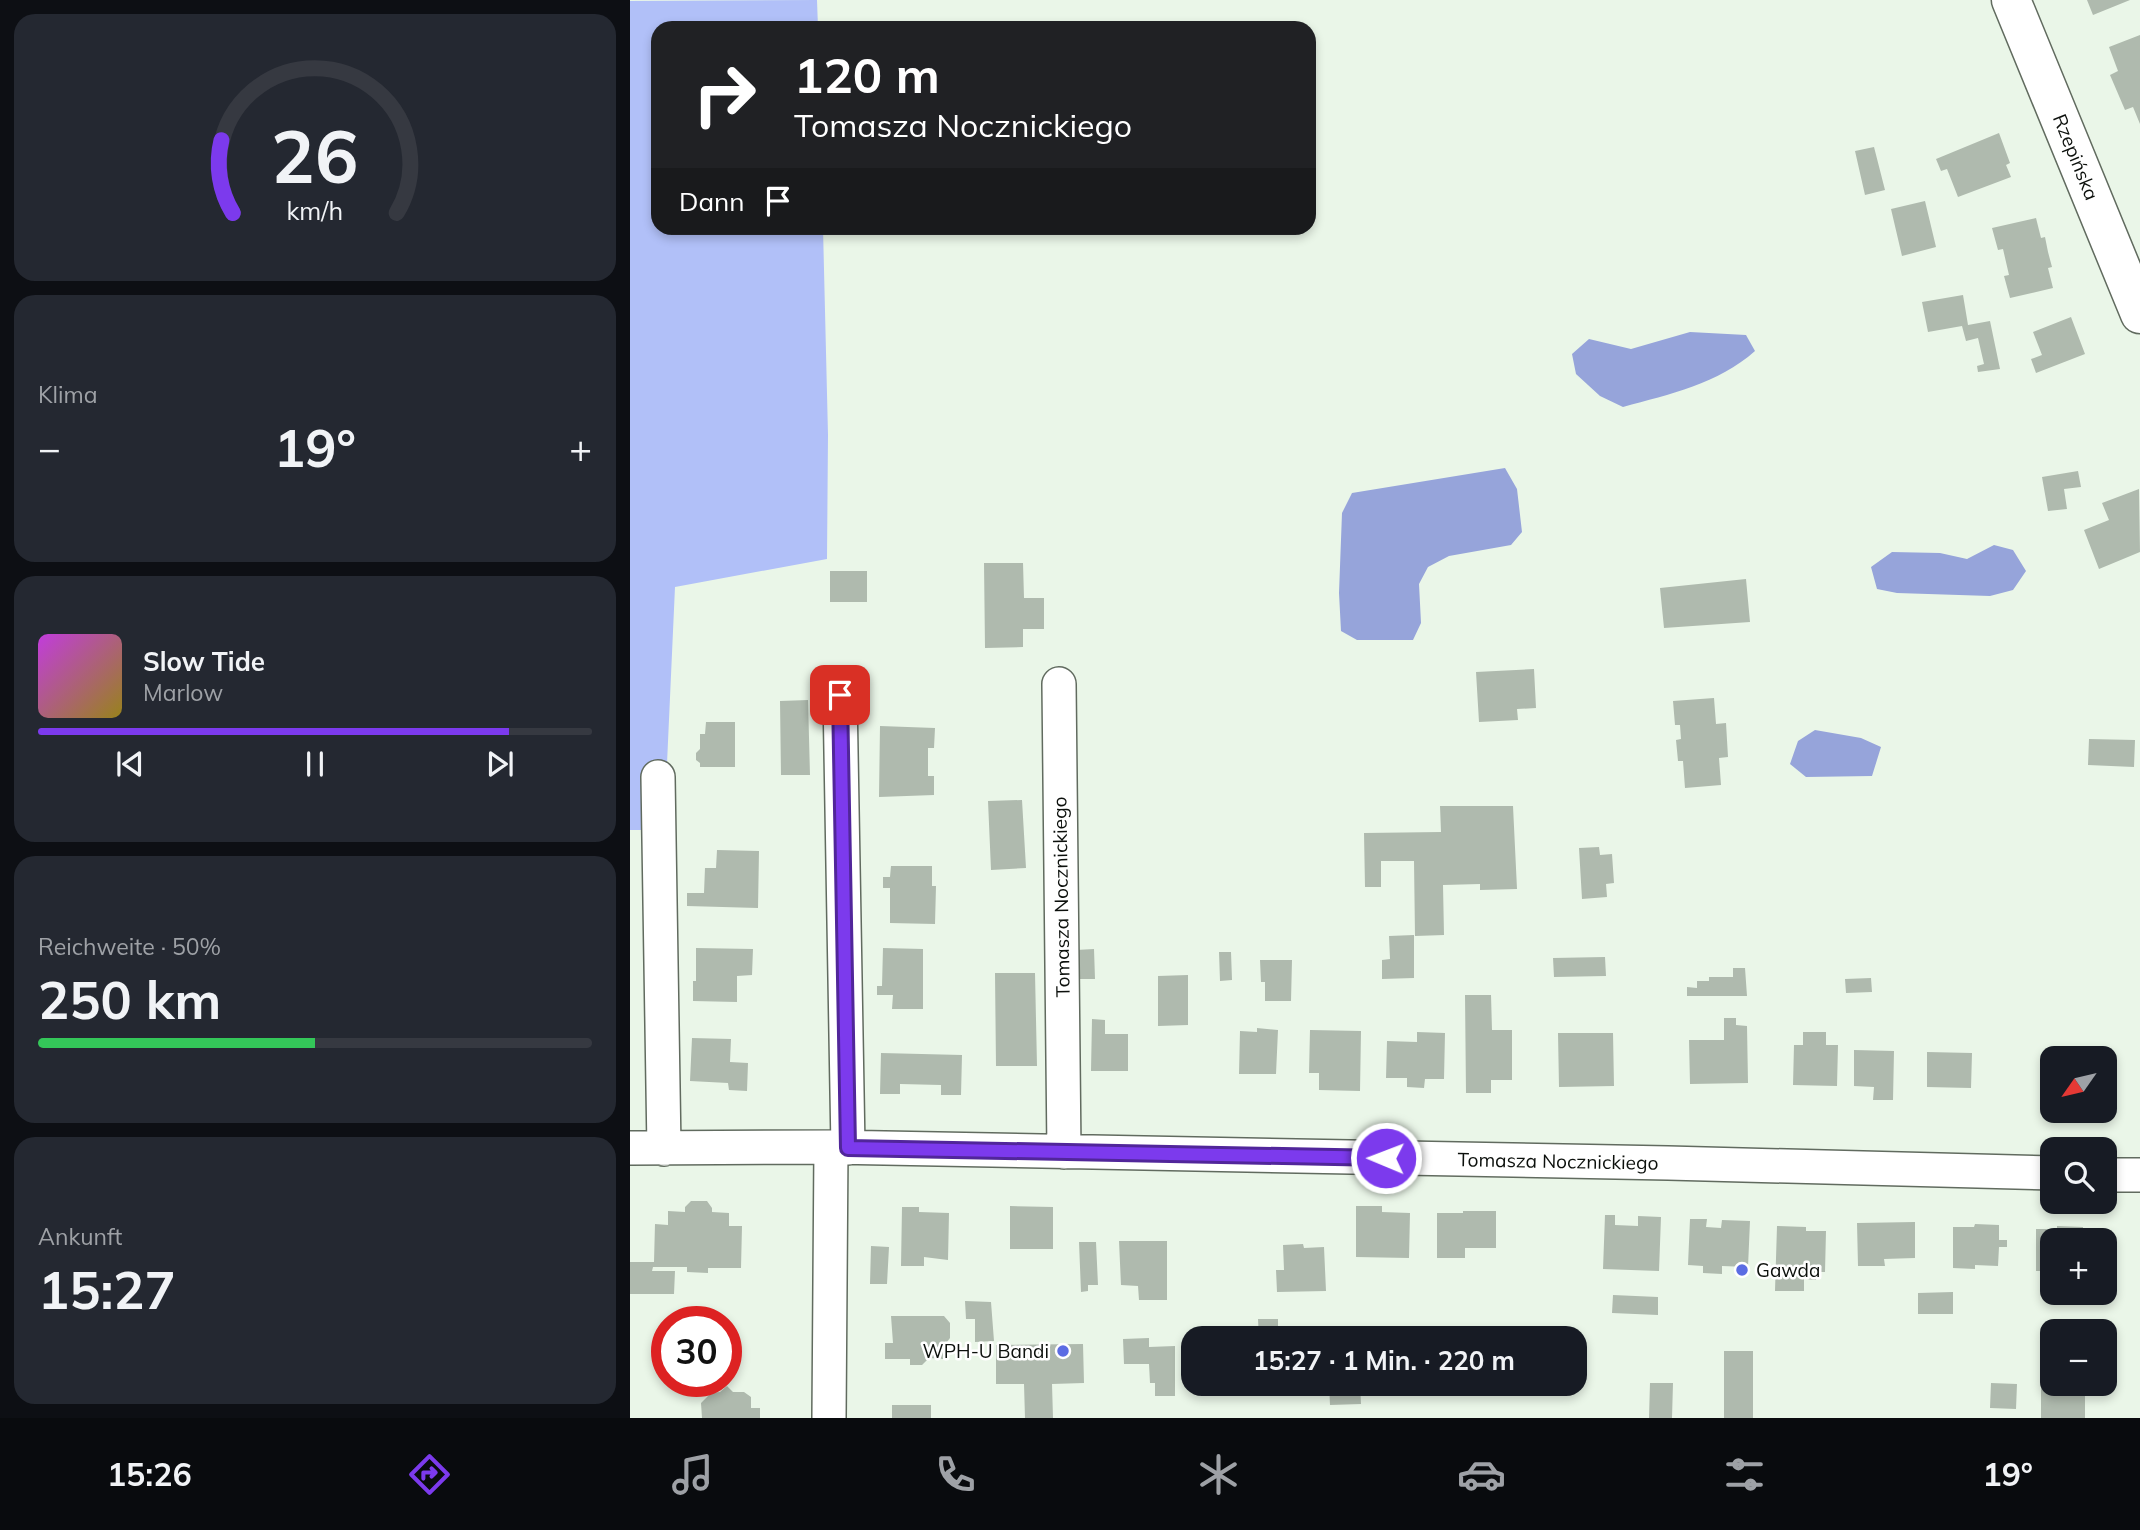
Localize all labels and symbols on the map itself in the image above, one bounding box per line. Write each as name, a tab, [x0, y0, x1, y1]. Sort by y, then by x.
street label: Rzepińska	[2048, 110, 2104, 204]
pin	[810, 665, 870, 725]
street label: Tomasza Nocznickiego	[1047, 796, 1075, 998]
north arrow	[2040, 1046, 2118, 1124]
position arrow	[1349, 1121, 1423, 1195]
street label: Tomasza Nocznickiego	[1457, 1147, 1659, 1175]
place label: Gawda	[1756, 1258, 1820, 1282]
marker: Gawda	[1734, 1262, 1750, 1278]
speed limit sign: 30	[651, 1306, 742, 1397]
place label: WPH-U Bandi	[923, 1339, 1049, 1363]
marker: WPH-U Bandi	[1055, 1343, 1071, 1359]

